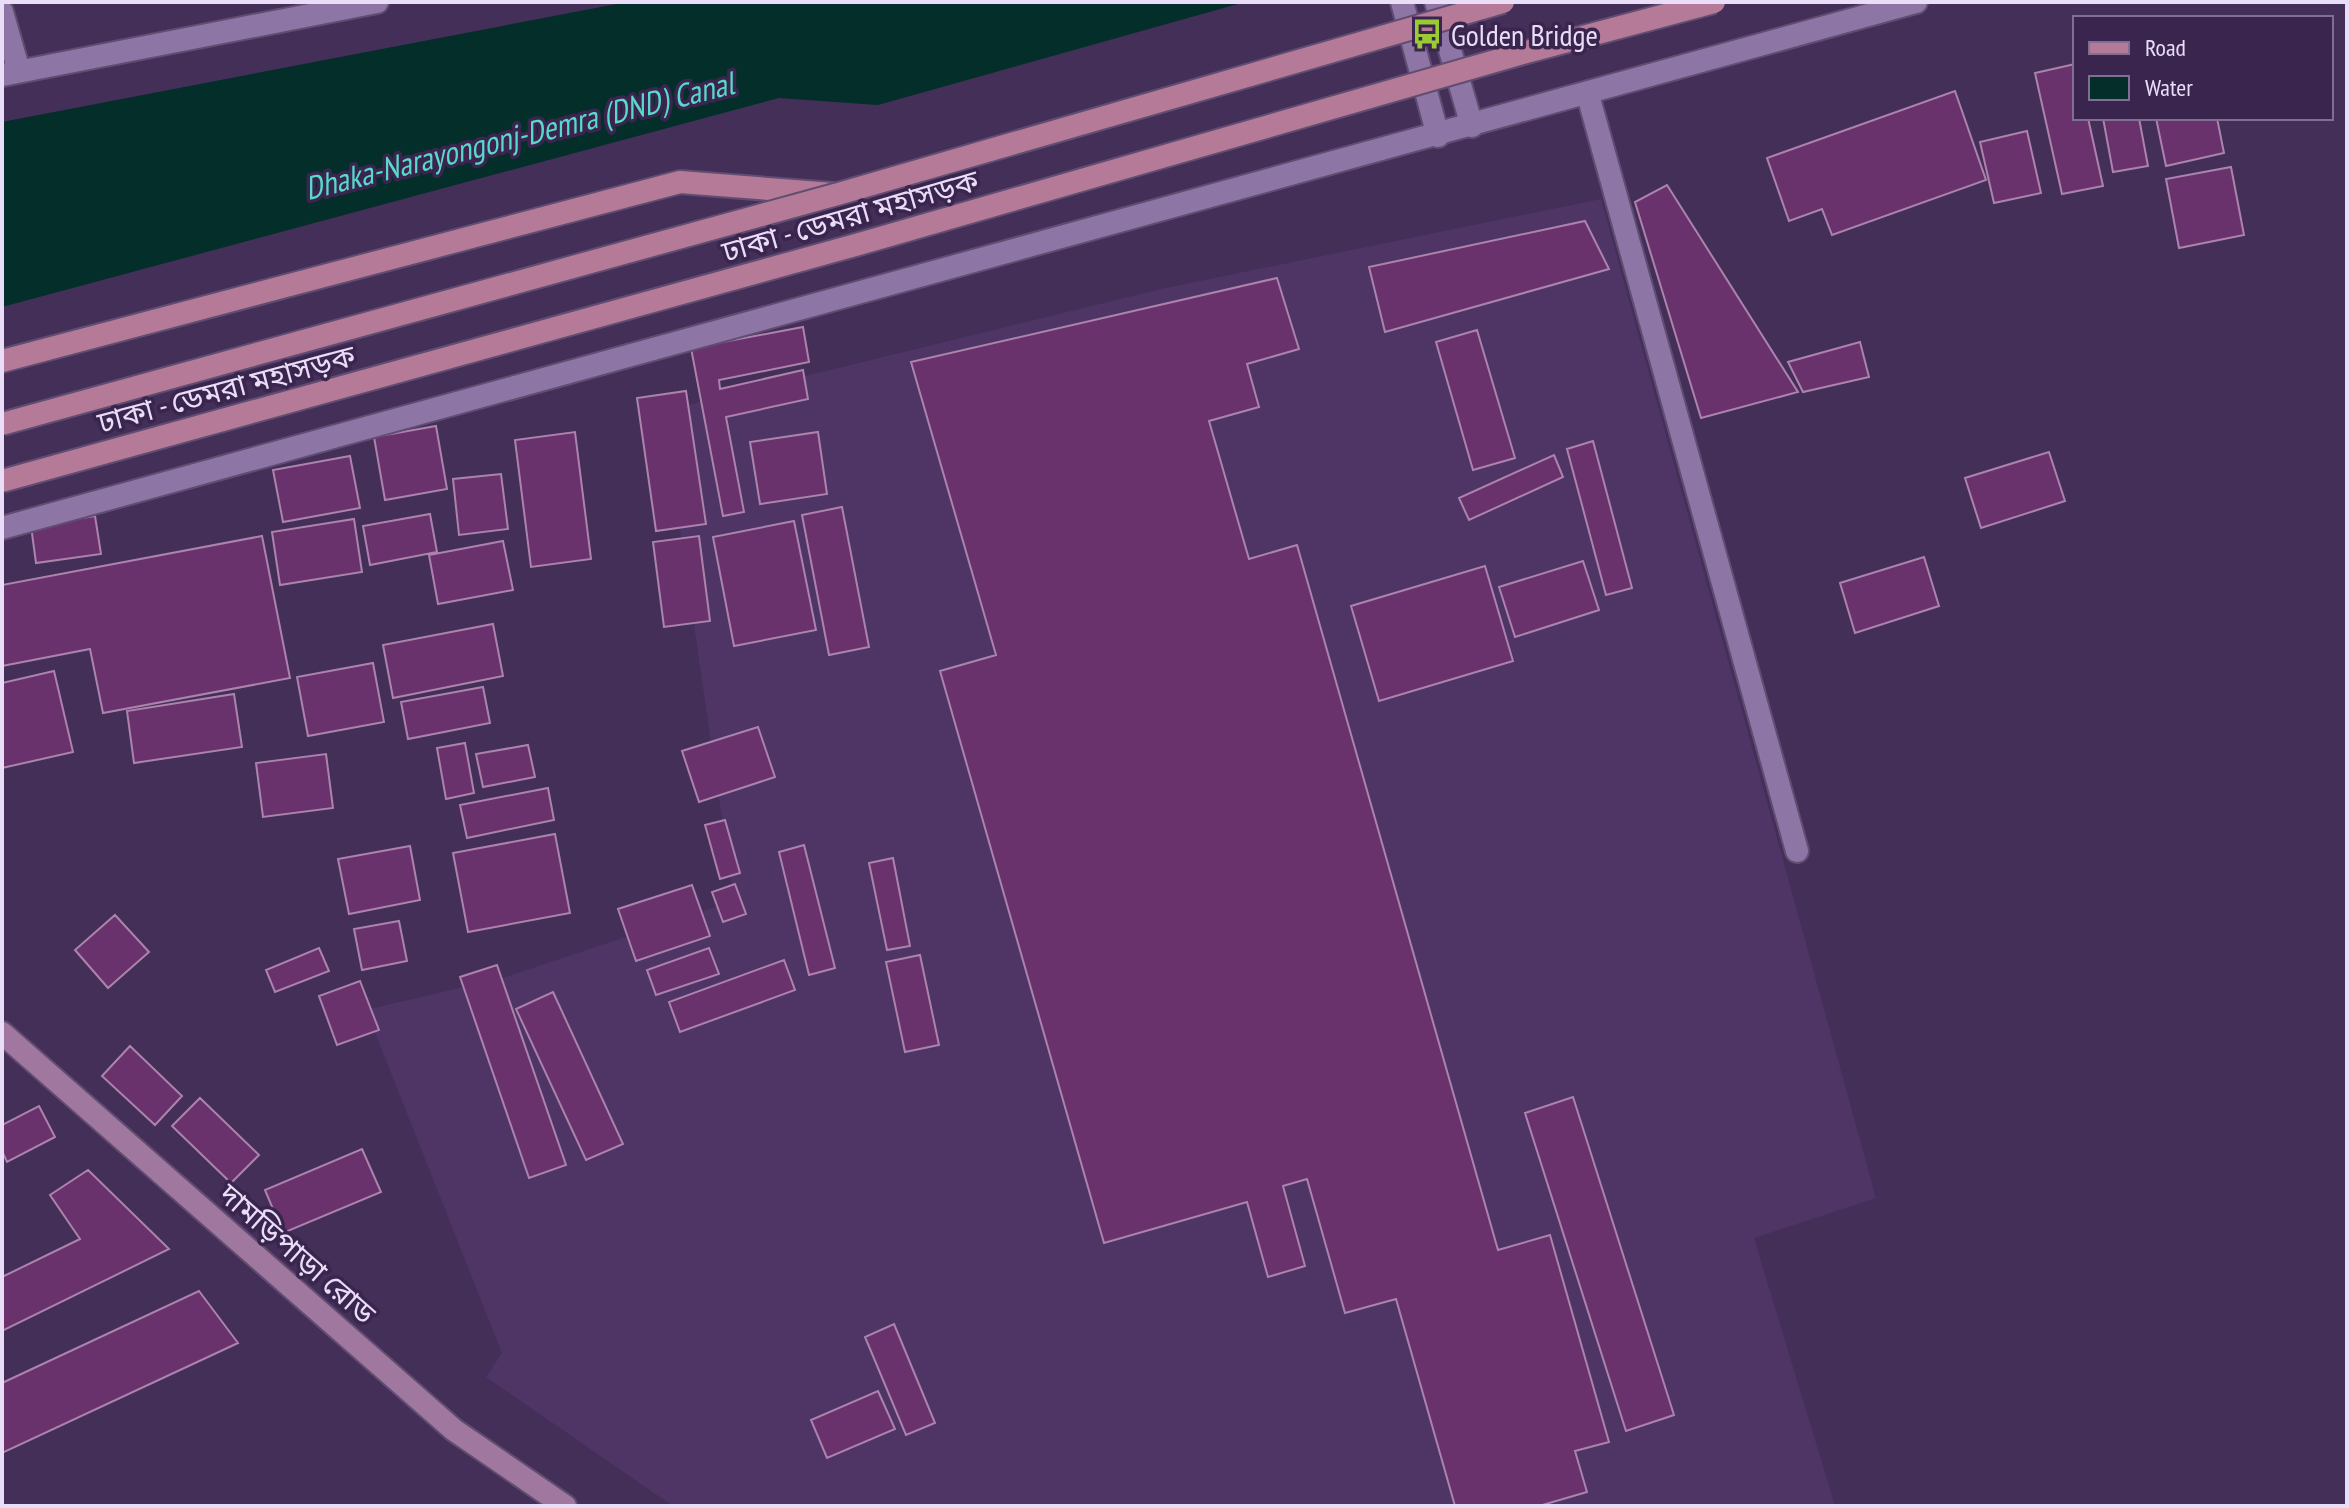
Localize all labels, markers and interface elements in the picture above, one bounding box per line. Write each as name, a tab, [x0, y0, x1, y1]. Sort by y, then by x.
place label: Golden Bridge	[1451, 15, 1598, 54]
legend	[2073, 16, 2333, 120]
bus stop icon: Golden Bridge	[1410, 17, 1444, 51]
text: Road	[2145, 32, 2186, 63]
water label: Dhaka-Narayongonj-Demra (DND) Canal	[300, 61, 740, 209]
text: Water	[2145, 72, 2193, 103]
street label: ঢাকা - ডেমরা মহাসড়ক	[716, 159, 984, 271]
street label: ঢাকা - ডেমরা মহাসড়ক	[92, 335, 360, 441]
street label: দামড়িপাড়া রোড	[211, 1174, 385, 1332]

